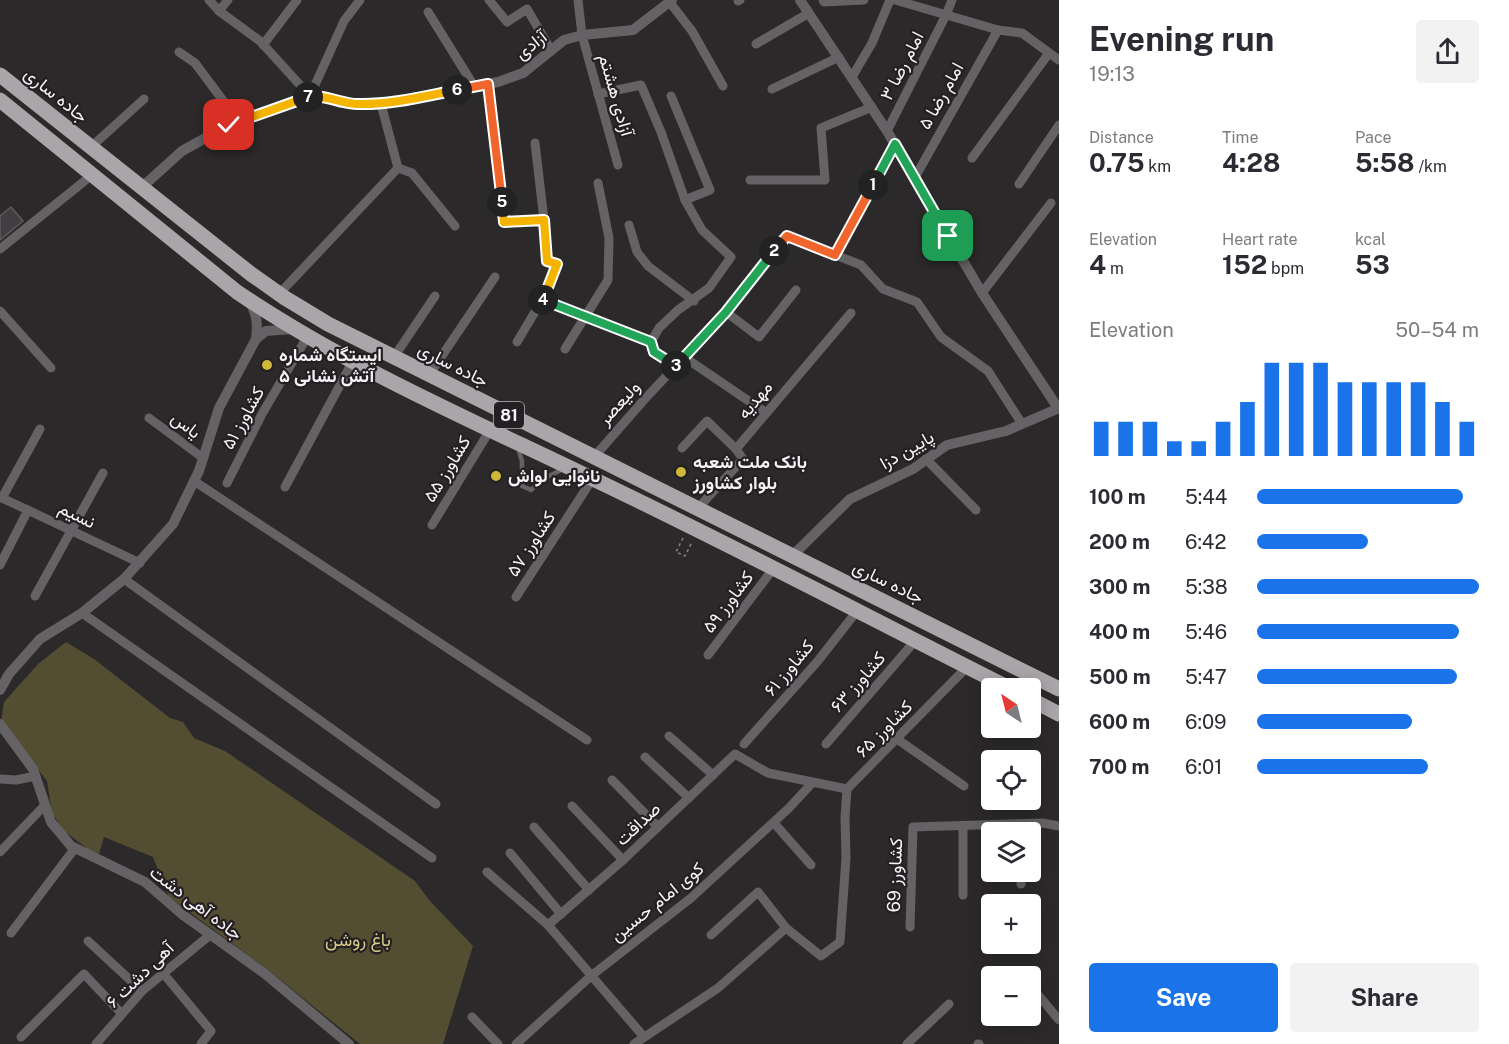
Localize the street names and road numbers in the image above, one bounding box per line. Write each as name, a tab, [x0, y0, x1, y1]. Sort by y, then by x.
street label: آزادی	[511, 25, 553, 64]
street label: امام رضا ۳	[875, 28, 930, 105]
street label: آزادی هشتم	[593, 51, 639, 141]
street label: امام رضا ۵	[914, 59, 969, 134]
street label: جاده ساری	[20, 63, 92, 127]
street label: جاده ساری	[414, 338, 492, 392]
street label: ولیعصر	[593, 376, 645, 431]
street label: مهدیه	[733, 376, 777, 424]
street label: کشاورز ۵۱	[217, 383, 269, 453]
road number: 81	[494, 402, 524, 428]
street label: یاس	[167, 407, 205, 443]
street label: پایین دزا	[876, 426, 938, 475]
street label: کشاورز ۵۵	[419, 432, 475, 506]
street label: نسیم	[55, 497, 99, 534]
street label: کشاورز ۵۷	[502, 507, 560, 581]
street label: جاده ساری	[849, 555, 927, 609]
street label: کشاورز ۵۹	[698, 567, 758, 637]
street label: کشاورز ۶۱	[759, 636, 819, 700]
street label: کشاورز ۶۳	[826, 647, 890, 717]
street label: کشاورز ۶۵	[851, 696, 917, 762]
street label: صداقت	[611, 798, 664, 850]
street label: کشاورز 69	[883, 837, 907, 913]
street label: کوی امام حسین	[606, 858, 709, 947]
street label: جاده آهی دشت	[145, 861, 247, 945]
street label: آهی دشت ۶	[102, 936, 180, 1013]

